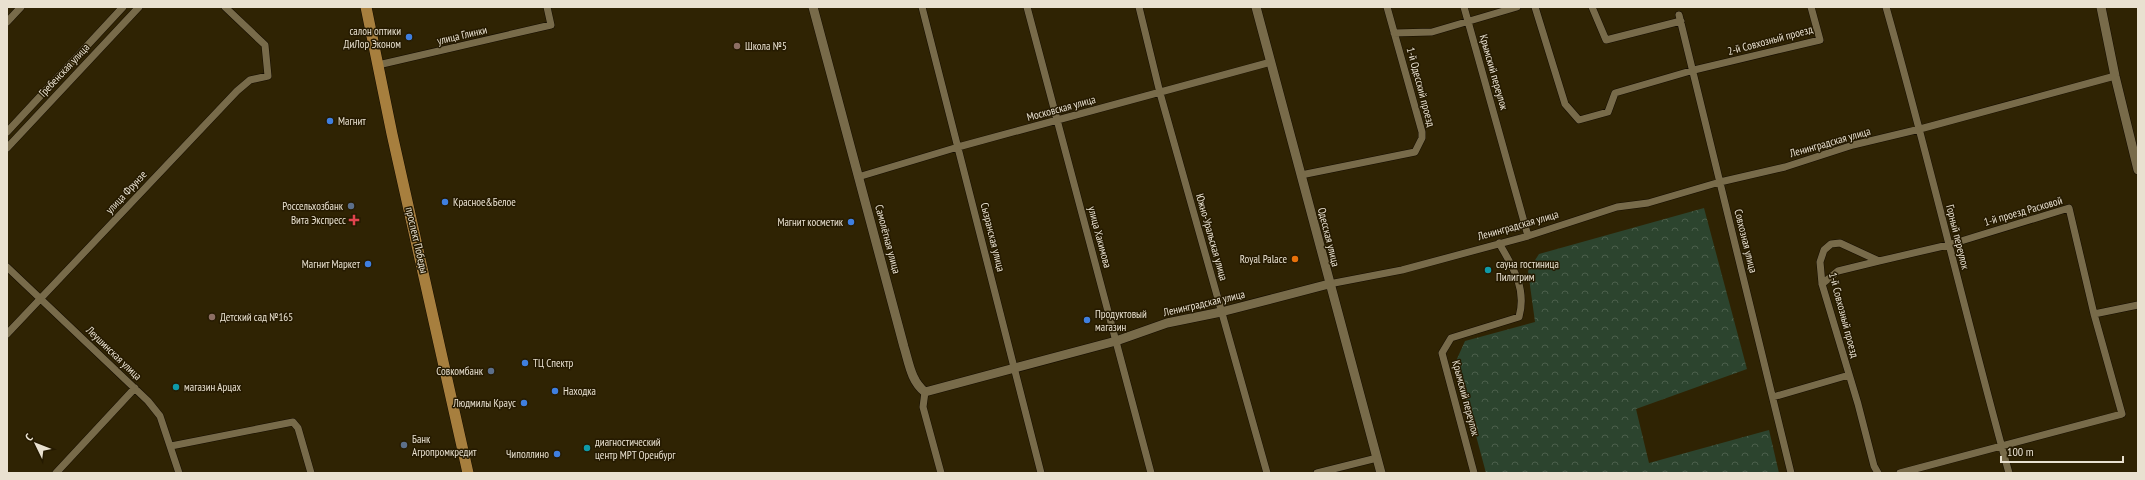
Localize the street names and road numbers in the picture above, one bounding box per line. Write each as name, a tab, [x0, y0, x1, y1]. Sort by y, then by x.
street label: улица Глинки	[436, 22, 489, 48]
street label: 2-й Совхозный проезд	[1726, 22, 1814, 58]
street label: Крымский переулок	[1477, 33, 1512, 112]
street label: Гребенская улица	[36, 40, 92, 100]
street label: 1-й Одесский проезд	[1404, 46, 1438, 128]
street label: Московская улица	[1025, 92, 1097, 124]
street label: Ленинградская улица	[1787, 124, 1872, 160]
street label: улица Фрунзе	[103, 167, 150, 216]
street label: Южно-Уральская улица	[1193, 192, 1231, 282]
street label: 1-й проезд Расковой	[1982, 193, 2064, 229]
street label: Сызранская улица	[978, 201, 1008, 273]
street label: Самолётная улица	[872, 203, 904, 275]
street label: Горный переулок	[1943, 203, 1973, 272]
street label: проспект Победы	[403, 205, 431, 275]
street label: улица Хакимова	[1085, 205, 1115, 269]
street label: Одесская улица	[1315, 206, 1343, 268]
street label: Ленинградская улица	[1475, 207, 1560, 243]
street label: Совхозная улица	[1731, 208, 1761, 274]
street label: 1-й Совхозный проезд	[1826, 271, 1862, 359]
street label: Ленинградская улица	[1161, 287, 1246, 319]
street label: Леушинская улица	[83, 322, 145, 383]
street label: Крымский переулок	[1449, 359, 1483, 438]

